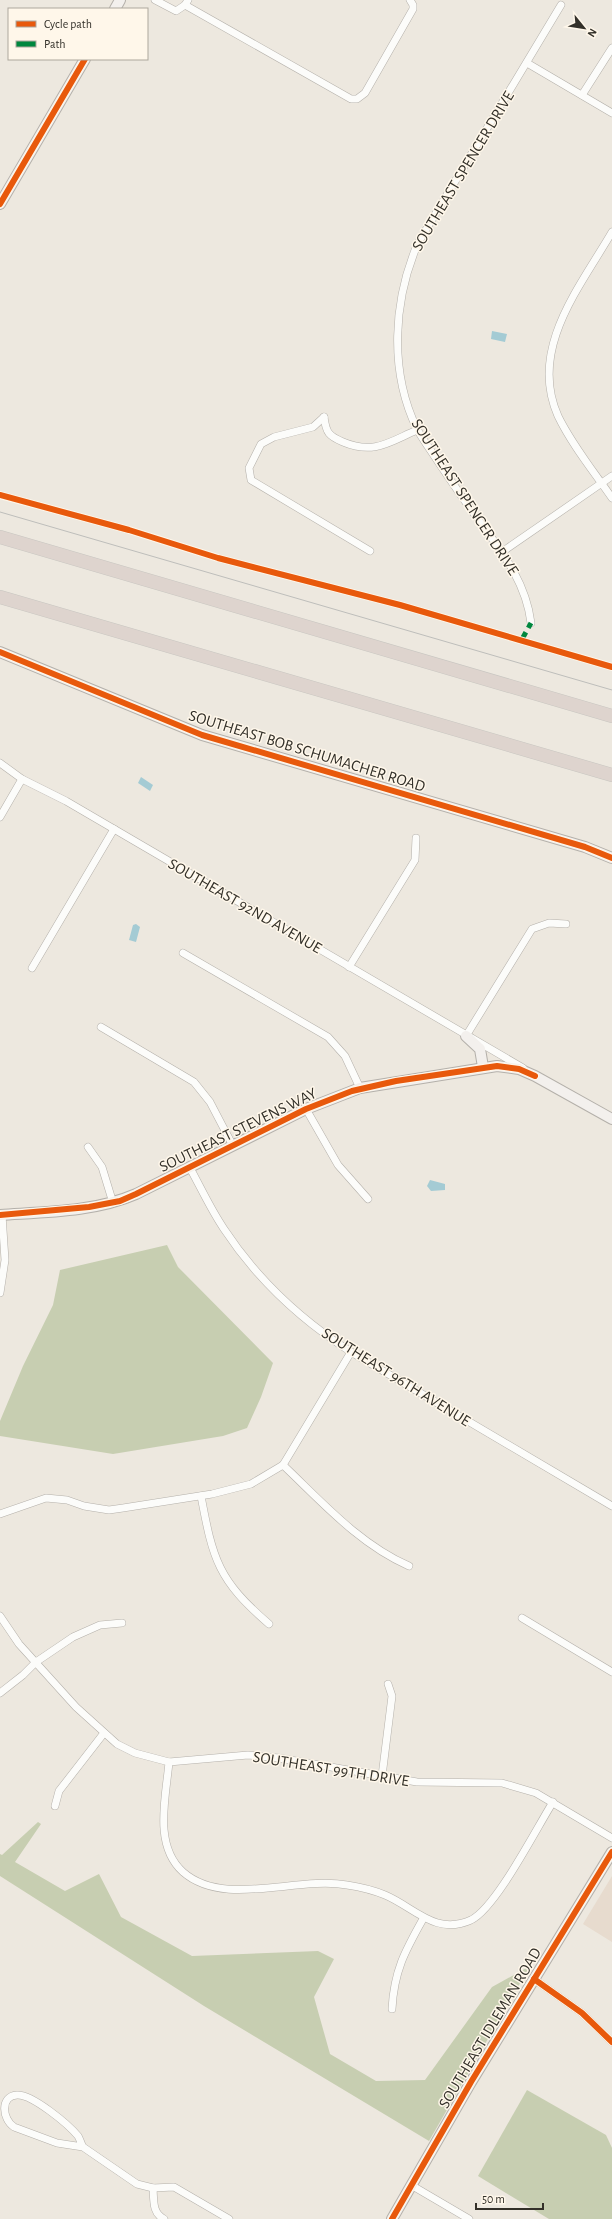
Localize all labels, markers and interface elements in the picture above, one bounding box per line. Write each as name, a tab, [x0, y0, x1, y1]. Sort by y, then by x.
legend	[8, 8, 148, 60]
north arrow	[564, 8, 604, 48]
text: Cycle path	[44, 18, 92, 31]
text: N	[586, 27, 599, 39]
text: Path	[44, 38, 66, 50]
street label: SOUTHEAST SPENCER DRIVE	[409, 88, 517, 254]
street label: SOUTHEAST SPENCER DRIVE	[408, 416, 522, 578]
street label: SOUTHEAST BOB SCHUMACHER ROAD	[187, 707, 427, 795]
street label: SOUTHEAST 92ND AVENUE	[166, 856, 325, 957]
street label: SOUTHEAST STEVENS WAY	[157, 1085, 320, 1175]
street label: SOUTHEAST 96TH AVENUE	[319, 1325, 473, 1430]
street label: SOUTHEAST 99TH DRIVE	[252, 1749, 410, 1789]
street label: SOUTHEAST IDLEMAN ROAD	[436, 1945, 544, 2111]
scale bar	[476, 2185, 543, 2211]
text: 50 m	[482, 2193, 505, 2205]

